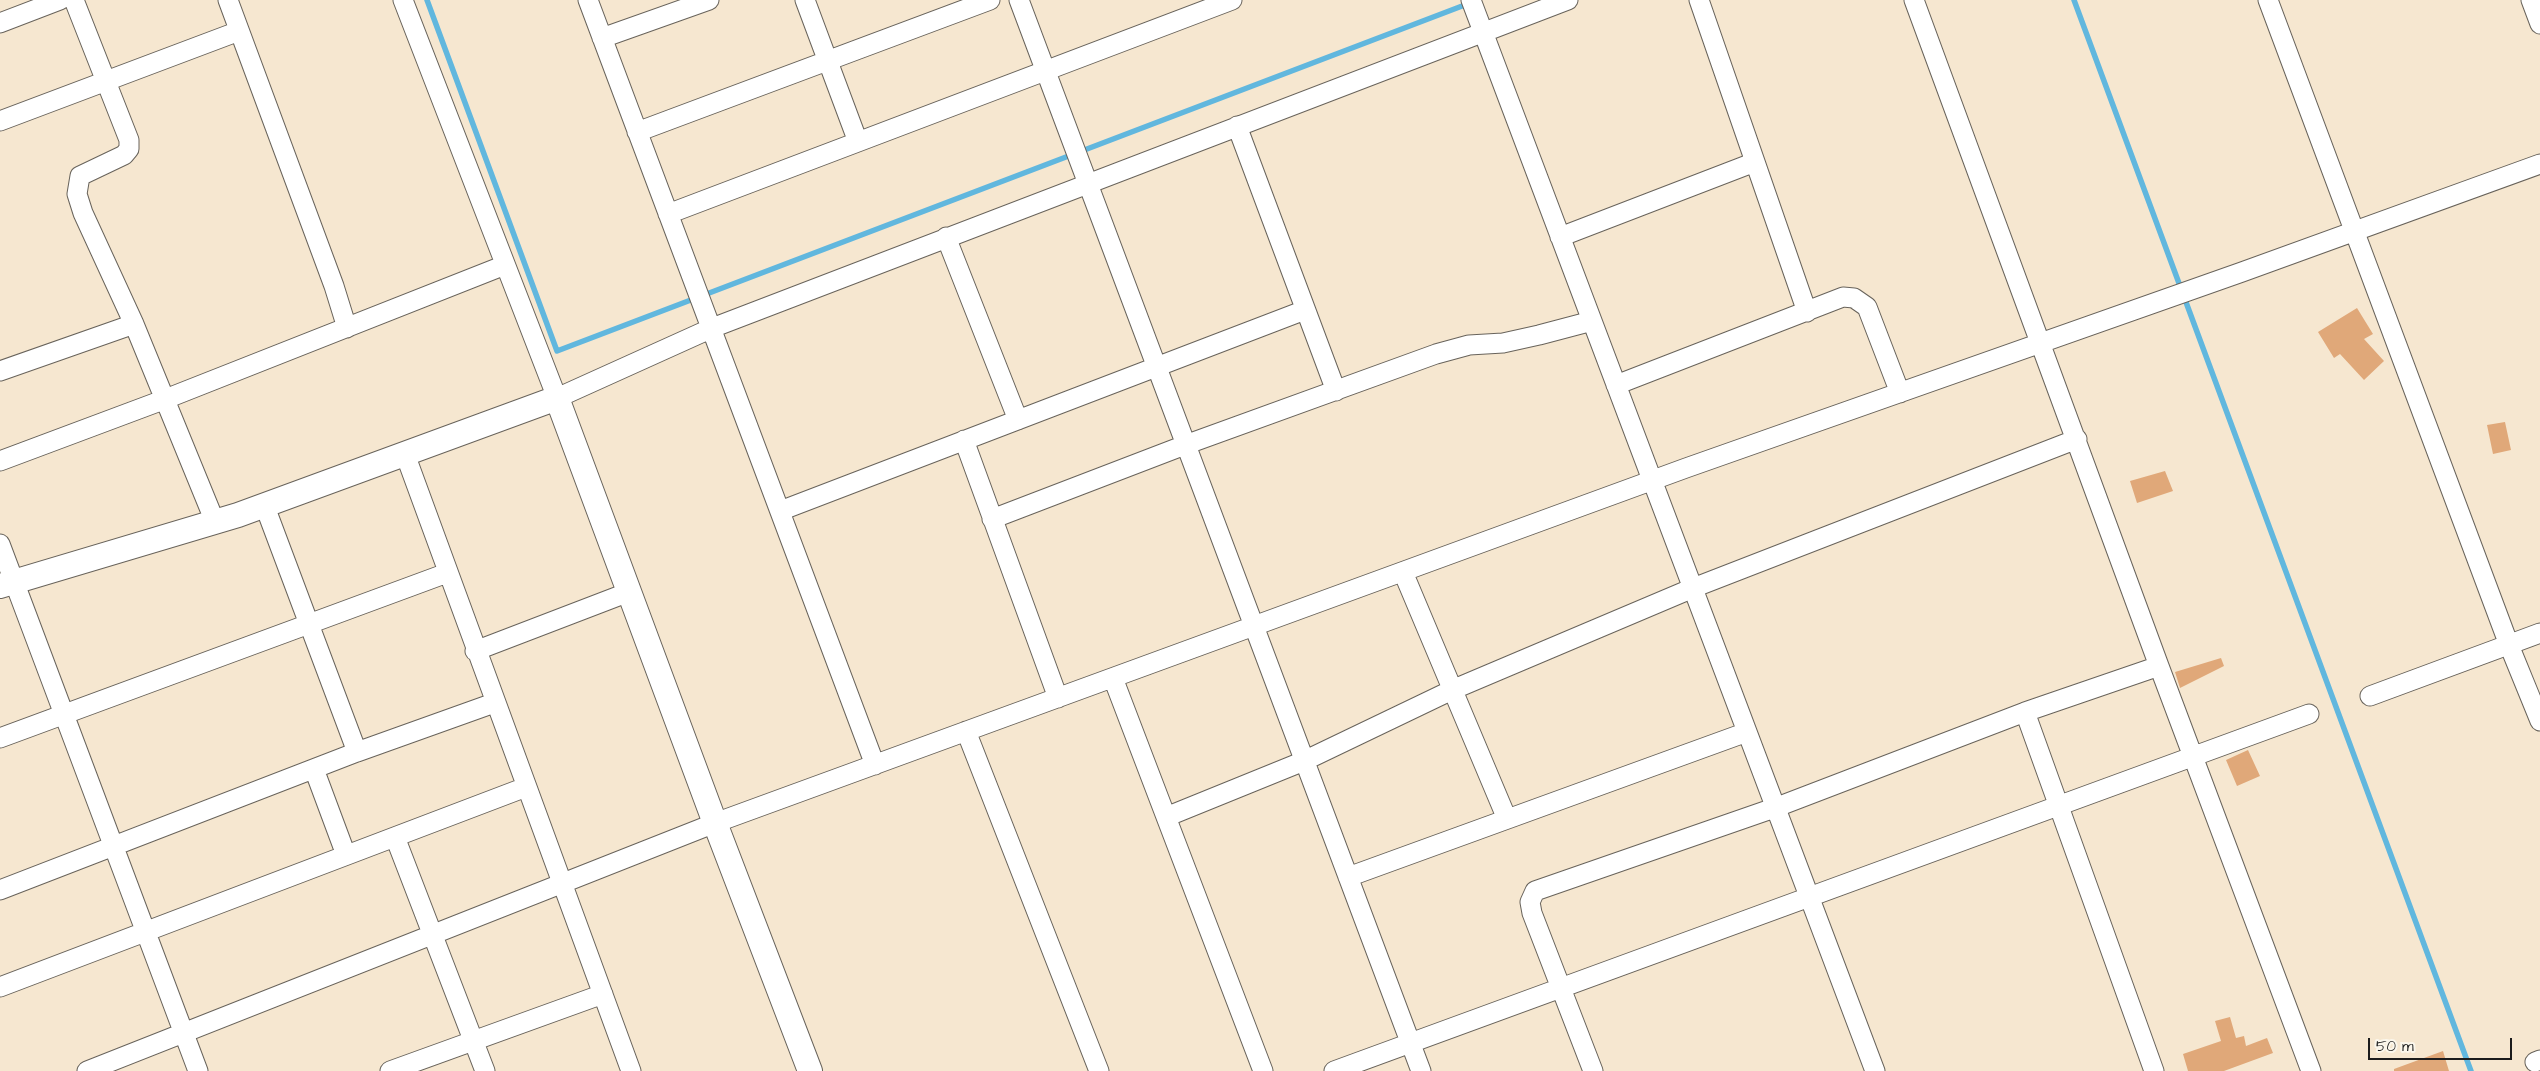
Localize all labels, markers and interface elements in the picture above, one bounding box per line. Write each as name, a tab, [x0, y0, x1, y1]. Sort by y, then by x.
scale bar	[2370, 1028, 2514, 1060]
text: 50 m	[2376, 1036, 2414, 1057]

